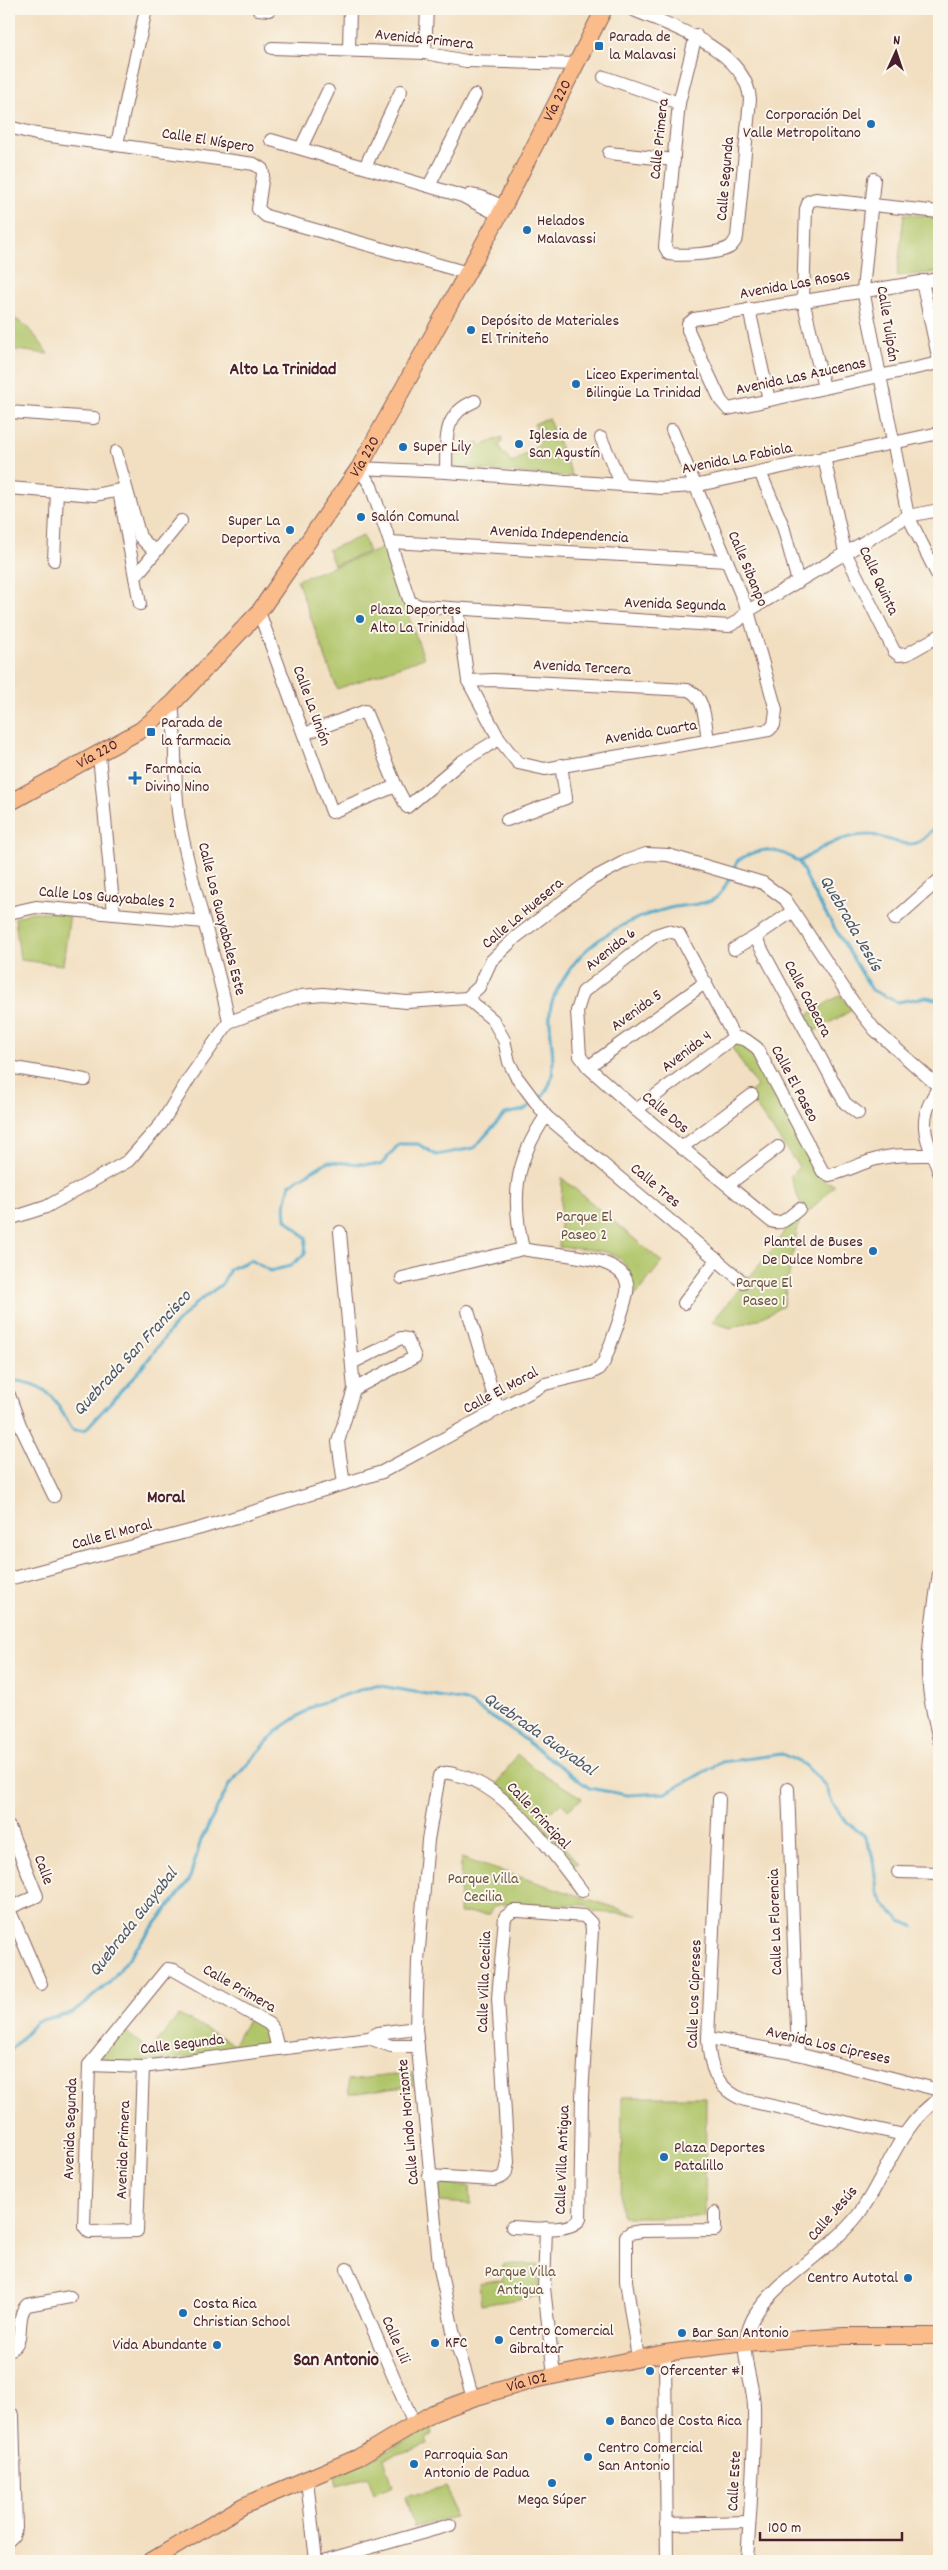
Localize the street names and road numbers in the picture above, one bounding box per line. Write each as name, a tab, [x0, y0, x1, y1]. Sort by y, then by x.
street label: Avenida Primera	[374, 23, 475, 57]
street label: Vía 220	[537, 75, 578, 126]
street label: Calle Primera	[644, 97, 676, 181]
street label: Calle El Níspero	[160, 122, 256, 160]
street label: Calle Segunda	[711, 136, 741, 222]
street label: Avenida Las Rosas	[738, 264, 852, 306]
street label: Calle Tulipán	[870, 284, 904, 364]
street label: Avenida Las Azucenas	[734, 352, 869, 402]
street label: Vía 220	[344, 432, 386, 482]
street label: Avenida La Fabiola	[680, 437, 795, 481]
street label: Avenida Independencia	[489, 520, 629, 550]
street label: Calle Sibanpo	[721, 528, 773, 610]
street label: Calle Quinta	[852, 543, 904, 620]
street label: Avenida Segunda	[624, 592, 727, 618]
street label: Avenida Tercera	[533, 654, 632, 682]
street label: Calle La Unión	[286, 663, 336, 749]
street label: Avenida Cuarta	[603, 714, 699, 752]
street label: Vía 220	[72, 733, 122, 775]
street label: Calle Los Guayabales Este	[191, 840, 251, 998]
street label: Calle La Huesera	[477, 872, 569, 955]
street label: Calle Los Guayabales 2	[38, 881, 176, 915]
street label: Avenida 6	[581, 923, 642, 977]
street label: Calle Cabeara	[777, 956, 837, 1042]
street label: Avenida 5	[606, 984, 668, 1038]
street label: Avenida 4	[657, 1025, 717, 1079]
street label: Calle El Paseo	[764, 1041, 824, 1127]
street label: Calle Dos	[636, 1086, 694, 1140]
street label: Calle Tres	[625, 1158, 686, 1214]
street label: Calle El Moral	[459, 1361, 543, 1420]
street label: Calle El Moral	[69, 1513, 155, 1557]
street label: Calle Principal	[501, 1777, 576, 1855]
street label: Calle	[27, 1852, 59, 1888]
street label: Calle La Florencia	[763, 1868, 789, 1976]
street label: Calle Villa Cecilia	[472, 1930, 498, 2033]
street label: Calle Los Cipreses	[682, 1939, 708, 2049]
street label: Calle Primera	[198, 1959, 280, 2020]
street label: Avenida Los Cipreses	[763, 2020, 893, 2072]
street label: Calle Segunda	[139, 2028, 226, 2062]
street label: Calle Lindo Horizonte	[392, 2058, 426, 2186]
street label: Avenida Segunda	[58, 2077, 84, 2180]
street label: Avenida Primera	[111, 2100, 137, 2200]
street label: Calle Villa Antigua	[550, 2104, 576, 2215]
street label: Calle Jesús	[802, 2181, 864, 2247]
street label: Calle Lili	[375, 2313, 415, 2368]
street label: Vía 102	[504, 2366, 549, 2399]
street label: Calle Este	[722, 2450, 748, 2512]

